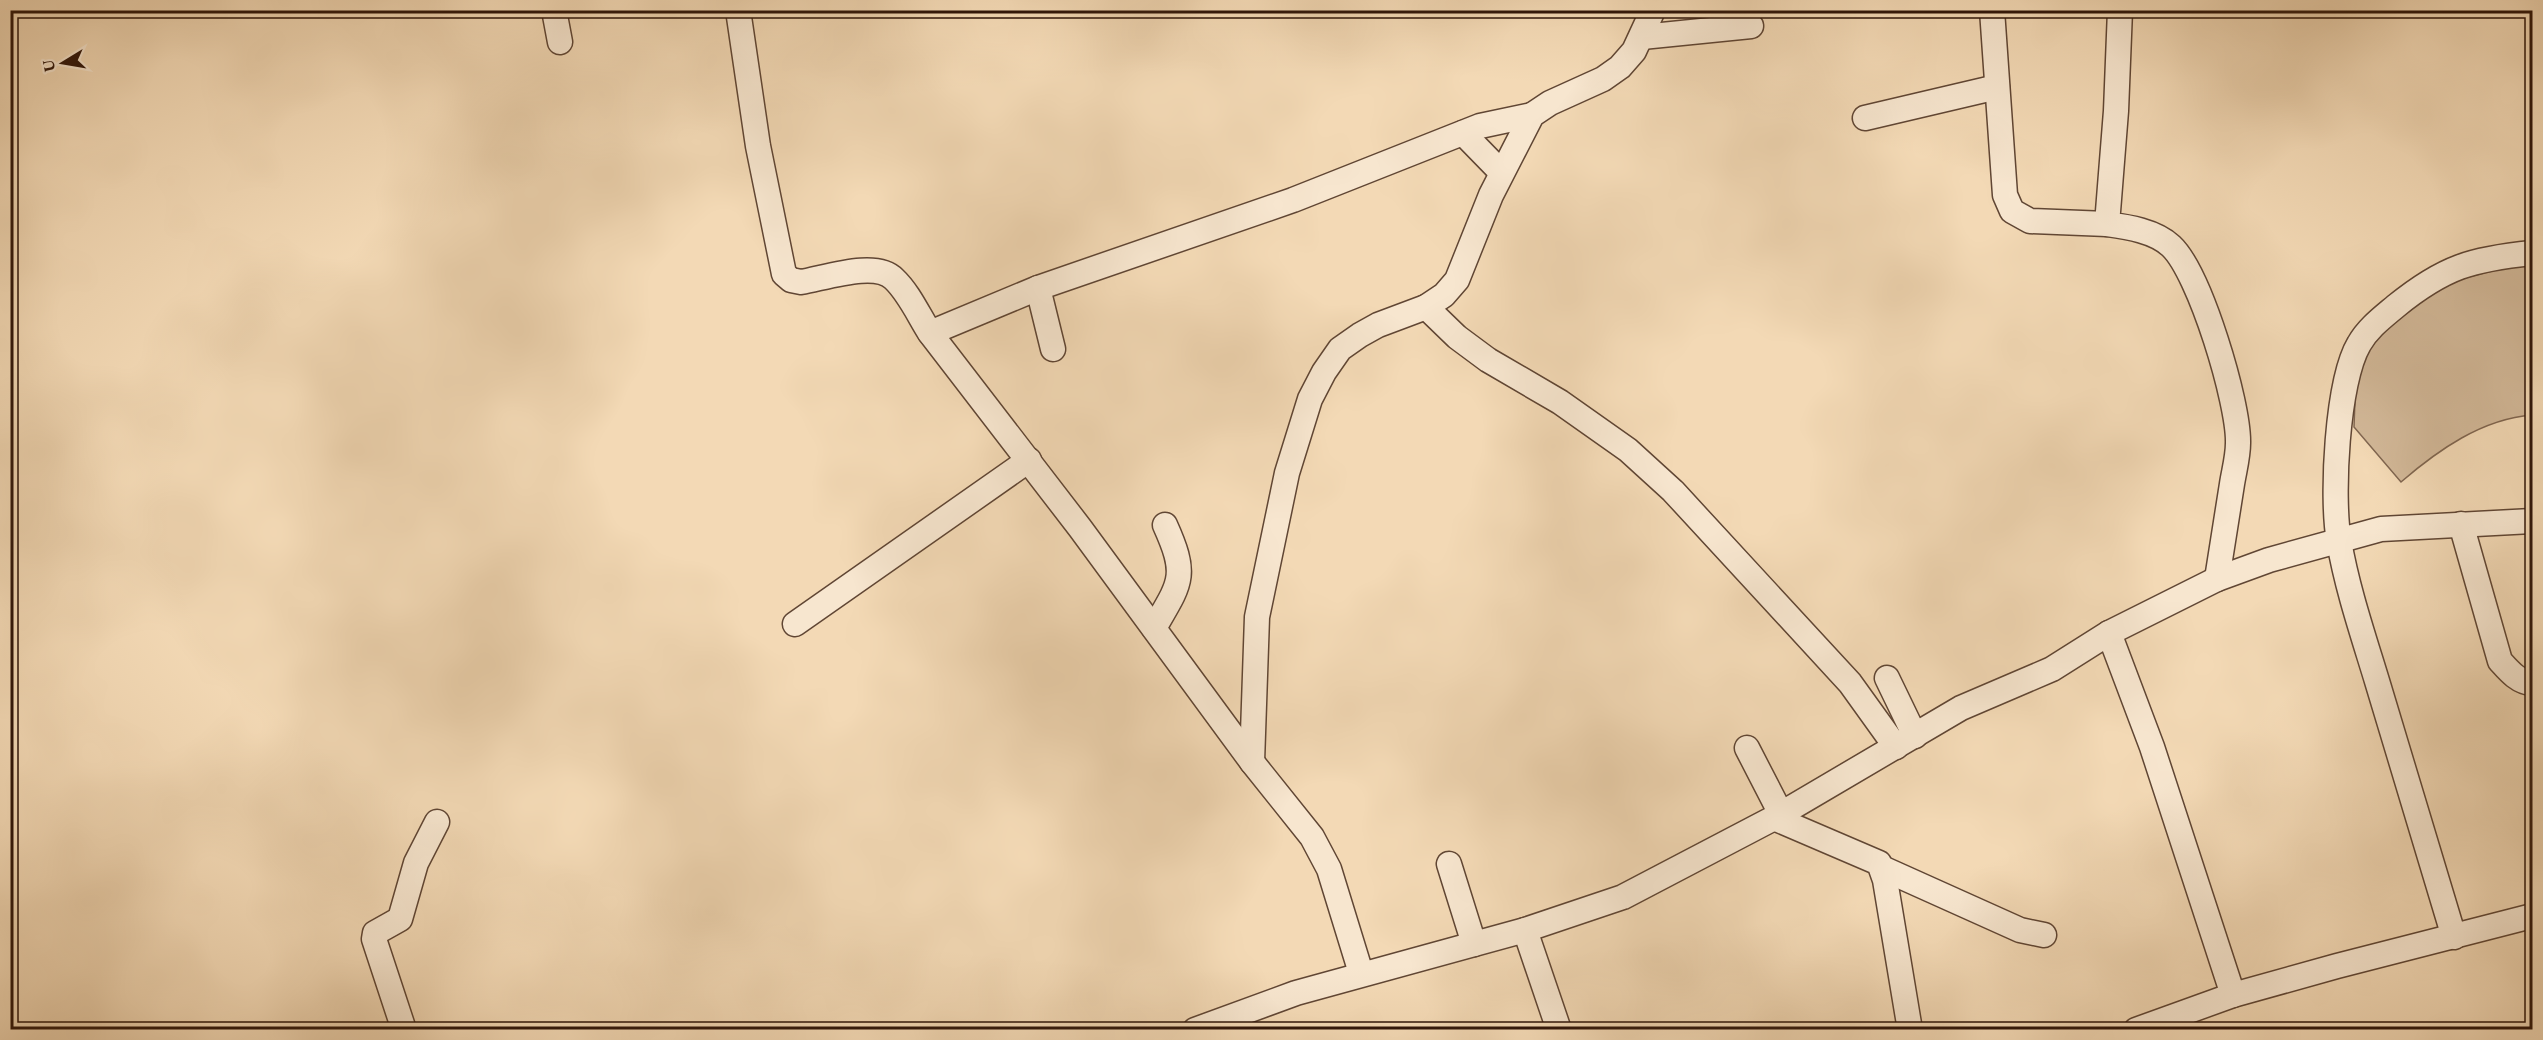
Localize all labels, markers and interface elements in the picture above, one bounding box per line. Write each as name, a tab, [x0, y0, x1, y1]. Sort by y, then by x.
north arrow	[33, 33, 93, 93]
text: U	[37, 58, 60, 74]

